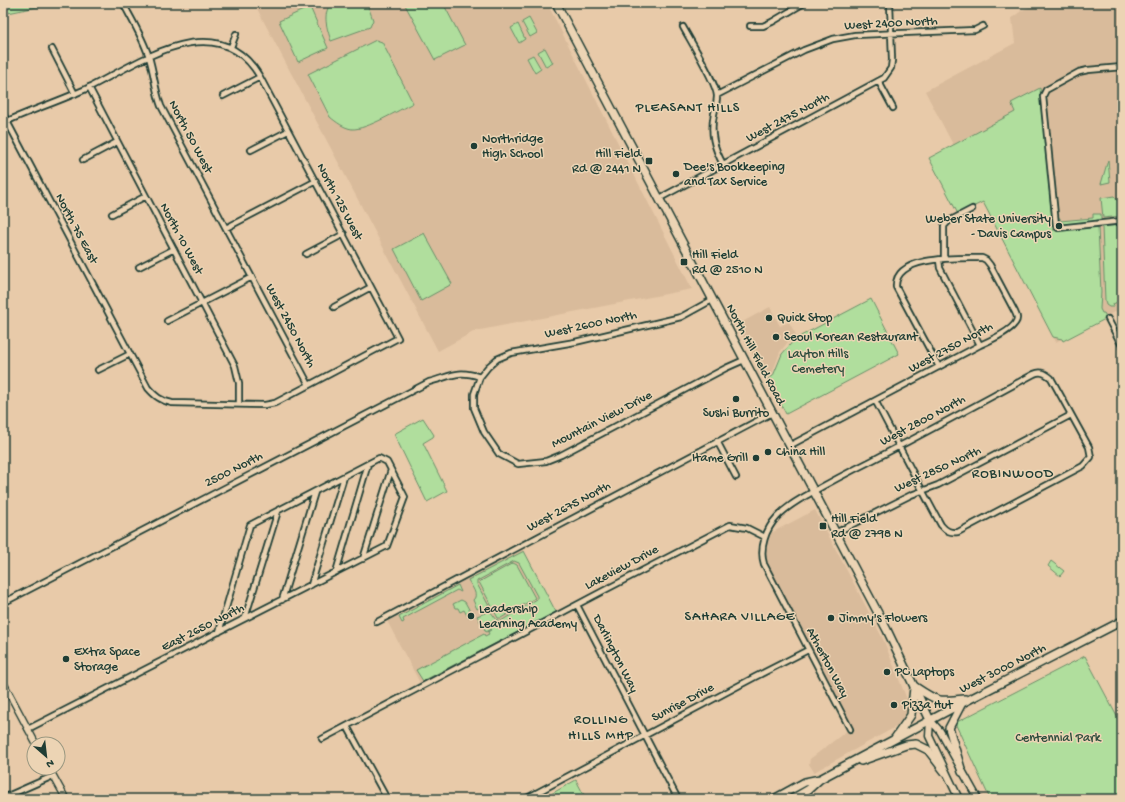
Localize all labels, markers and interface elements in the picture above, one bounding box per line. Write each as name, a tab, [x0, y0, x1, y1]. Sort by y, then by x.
street label: West 2400 North	[844, 14, 938, 34]
street label: West 2475 North	[744, 90, 832, 146]
street label: North 50 West	[165, 98, 216, 177]
district label: PLEASANT HILLS	[635, 100, 740, 117]
place label: Northridge High School	[482, 132, 544, 162]
marker: Northridge High School	[469, 141, 479, 151]
place label: Hill Field Rd @ 2441 N	[572, 147, 642, 177]
marker: Hill Field Rd @ 2441 N	[644, 156, 654, 166]
place label: Dee's Bookkeeping and Tax Service	[683, 160, 785, 190]
street label: North 125 West	[313, 161, 366, 244]
marker: Dee's Bookkeeping and Tax Service	[671, 169, 681, 179]
street label: North 75 East	[51, 191, 102, 268]
street label: North 10 West	[156, 201, 207, 279]
place label: Weber State University - Davis Campus	[925, 212, 1052, 242]
marker: Weber State University - Davis Campus	[1054, 221, 1064, 231]
place label: Hill Field Rd @ 2510 N	[692, 248, 763, 278]
marker: Hill Field Rd @ 2510 N	[679, 257, 689, 267]
street label: West 2450 North	[262, 281, 318, 371]
street label: North Hill Field Road	[722, 302, 789, 409]
street label: West 2600 North	[544, 308, 638, 342]
place label: Quick Stop	[777, 311, 833, 326]
marker: Quick Stop	[764, 313, 774, 323]
street label: West 2750 North	[906, 319, 996, 377]
place label: Seoul Korean Restaurant	[784, 330, 919, 345]
marker: Seoul Korean Restaurant	[771, 332, 781, 342]
park label: Layton Hills Cemetery	[788, 347, 849, 377]
street label: Mountain View Drive	[549, 388, 655, 452]
street label: West 2800 North	[878, 392, 968, 450]
marker: Sushi Burrito	[731, 394, 741, 404]
place label: Sushi Burrito	[703, 406, 770, 421]
street label: West 2850 North	[892, 443, 984, 497]
place label: China Hill	[776, 445, 825, 460]
marker: China Hill	[763, 447, 773, 457]
street label: 2500 North	[202, 449, 266, 491]
place label: Itame Grill	[692, 451, 748, 466]
marker: Itame Grill	[751, 453, 761, 463]
district label: ROBINWOOD	[972, 466, 1054, 483]
street label: West 2675 North	[525, 479, 613, 535]
place label: Hill Field Rd @ 2798 N	[831, 512, 903, 542]
marker: Hill Field Rd @ 2798 N	[818, 521, 828, 531]
street label: Lakeview Drive	[583, 542, 662, 594]
street label: East 2650 North	[159, 601, 247, 655]
place label: Leadership Learning Academy	[479, 602, 578, 632]
district label: SAHARA VILLAGE	[684, 609, 796, 626]
marker: Leadership Learning Academy	[466, 611, 476, 621]
place label: Jimmy's Flowers	[839, 611, 928, 626]
street label: Darlington Way	[588, 612, 641, 696]
marker: Jimmy's Flowers	[826, 613, 836, 623]
street label: Atherton Way	[802, 625, 852, 701]
street label: West 3000 North	[957, 641, 1049, 697]
place label: Extra Space Storage	[74, 645, 140, 675]
marker: Extra Space Storage	[61, 654, 71, 664]
place label: PC Laptops	[894, 665, 955, 680]
marker: PC Laptops	[882, 667, 892, 677]
street label: Sunrise Drive	[649, 680, 717, 726]
place label: Pizza Hut	[901, 698, 954, 713]
marker: Pizza Hut	[889, 700, 899, 710]
district label: ROLLING HILLS MHP	[568, 712, 634, 745]
park label: Centennial Park	[1015, 731, 1102, 746]
north arrow	[26, 736, 66, 776]
text: N	[44, 756, 56, 770]

